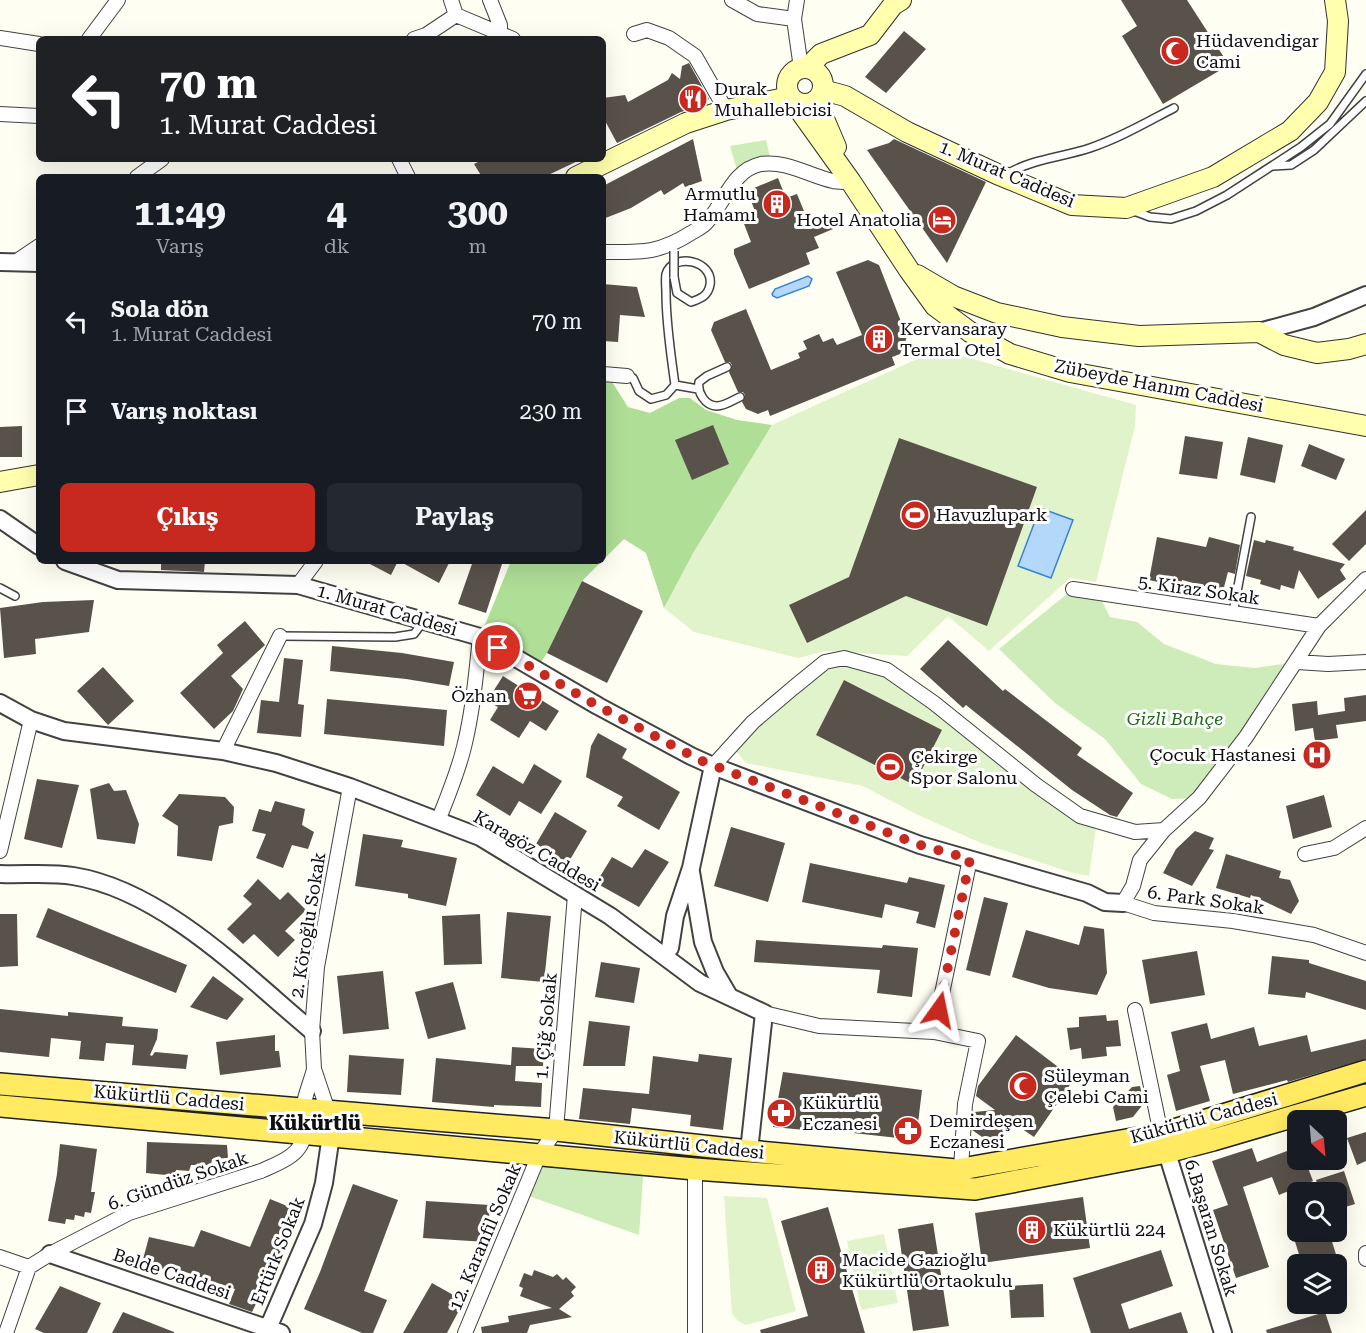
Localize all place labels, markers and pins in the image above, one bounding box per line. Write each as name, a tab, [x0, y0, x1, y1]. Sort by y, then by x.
place label: Hüdavendigar Cami	[1196, 30, 1319, 72]
mosque icon: Hüdavendigar Cami	[1159, 35, 1191, 67]
place label: Durak Muhallebicisi	[714, 78, 832, 120]
restaurant icon: Durak Muhallebicisi	[677, 83, 709, 115]
place label: Armutlu Hamamı	[683, 183, 756, 225]
building icon: Armutlu Hamamı	[761, 188, 793, 220]
hotel icon: Hotel Anatolia	[926, 204, 958, 236]
place label: Hotel Anatolia	[796, 209, 921, 230]
place label: Kervansaray Termal Otel	[900, 318, 1008, 360]
building icon: Kervansaray Termal Otel	[863, 323, 895, 355]
sports icon: Havuzlupark	[899, 499, 931, 531]
place label: Havuzlupark	[936, 504, 1047, 525]
pin	[472, 622, 523, 673]
supermarket icon: Özhan	[512, 680, 544, 712]
place label: Özhan	[451, 685, 507, 706]
hospital icon: Çocuk Hastanesi	[1301, 739, 1333, 771]
place label: Çocuk Hastanesi	[1149, 744, 1296, 765]
place label: Çekirge Spor Salonu	[911, 746, 1017, 788]
sports icon: Çekirge Spor Salonu	[874, 751, 906, 783]
place label: Süleyman Çelebi Cami	[1044, 1065, 1149, 1107]
mosque icon: Süleyman Çelebi Cami	[1007, 1070, 1039, 1102]
place label: Kükürtlü Eczanesi	[802, 1092, 879, 1134]
pharmacy icon: Kükürtlü Eczanesi	[765, 1097, 797, 1129]
place label: Demirdeşen Eczanesi	[929, 1110, 1034, 1152]
pharmacy icon: Demirdeşen Eczanesi	[892, 1115, 924, 1147]
building icon: Kükürtlü 224	[1016, 1214, 1048, 1246]
place label: Kükürtlü 224	[1053, 1219, 1165, 1240]
place label: Macide Gazioğlu Kükürtlü Ortaokulu	[842, 1249, 1012, 1291]
building icon: Macide Gazioğlu Kükürtlü Ortaokulu	[805, 1254, 837, 1286]

